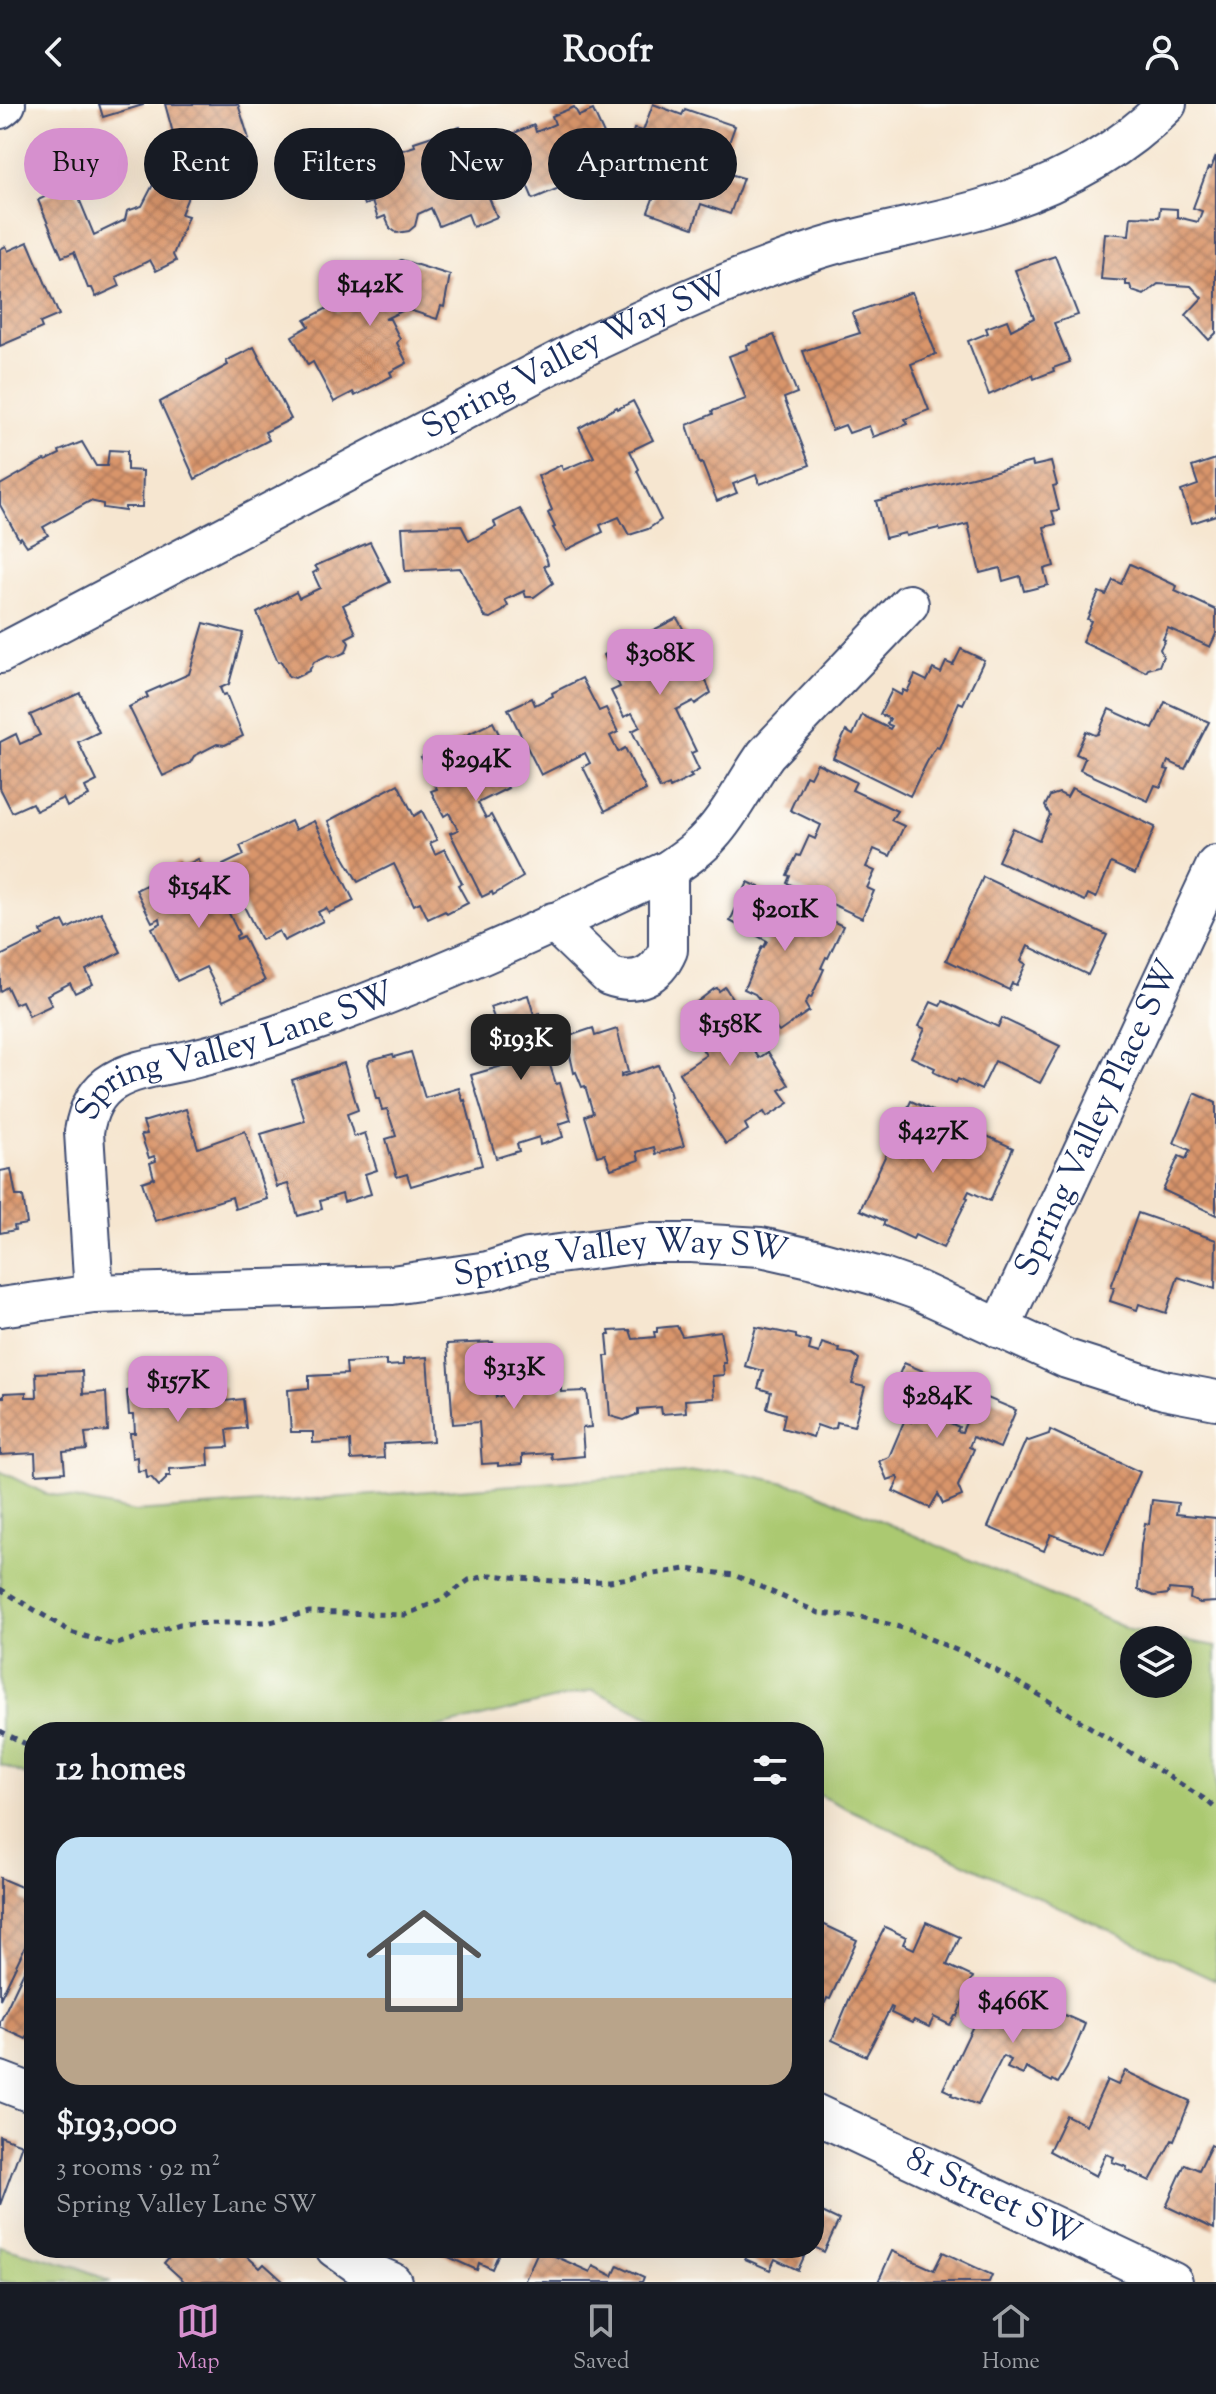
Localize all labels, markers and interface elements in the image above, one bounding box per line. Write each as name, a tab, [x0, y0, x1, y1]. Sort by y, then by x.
text: Roofr	[563, 26, 653, 78]
icon: back	[32, 30, 76, 74]
icon: person	[1140, 30, 1184, 74]
chip: Buy	[24, 128, 128, 200]
chip: Rent	[144, 128, 258, 200]
chip: Filters	[274, 128, 405, 200]
chip: New	[421, 128, 532, 200]
chip: Apartment	[548, 128, 737, 200]
pin: $142K	[314, 260, 426, 328]
street label: Spring Valley Way SW	[413, 260, 737, 453]
text: $142K	[337, 267, 403, 304]
pin: $308K	[604, 629, 716, 697]
text: $308K	[625, 636, 695, 673]
pin: $294K	[420, 735, 532, 803]
text: $294K	[441, 742, 511, 779]
pin: $154K	[143, 862, 255, 930]
text: $154K	[167, 869, 231, 906]
pin: $201K	[729, 885, 841, 953]
text: $201K	[751, 892, 819, 929]
street label: Spring Valley Place SW	[1003, 952, 1193, 1285]
street label: Spring Valley Lane SW	[63, 970, 402, 1128]
pin: $158K	[674, 1000, 786, 1068]
text: $158K	[698, 1007, 762, 1044]
pin: $193K	[465, 1014, 577, 1082]
text: $193K	[489, 1021, 553, 1058]
pin: $427K	[877, 1107, 989, 1175]
text: $427K	[898, 1114, 968, 1151]
street label: Spring Valley Way SW	[450, 1218, 792, 1300]
pin: $313K	[458, 1343, 570, 1411]
text: $313K	[483, 1350, 545, 1387]
pin: $157K	[122, 1356, 234, 1424]
text: $157K	[146, 1363, 210, 1400]
pin: $284K	[881, 1372, 993, 1440]
text: $284K	[902, 1379, 972, 1416]
map controls	[1120, 1626, 1192, 1698]
button: layers	[1120, 1626, 1192, 1698]
text: 12 homes	[56, 1746, 186, 1795]
icon: filters	[748, 1748, 792, 1792]
icon: home	[352, 1889, 496, 2033]
pin: $466K	[957, 1977, 1069, 2045]
text: $466K	[977, 1984, 1049, 2021]
text: $193,000	[56, 2101, 177, 2150]
street label: 81 Street SW	[897, 2135, 1089, 2260]
text: 3 rooms · 92 m²	[56, 2150, 220, 2187]
text: Spring Valley Lane SW	[56, 2187, 317, 2224]
tab: Map	[176, 2299, 220, 2379]
tab: Saved	[573, 2299, 629, 2379]
tab: Home	[982, 2299, 1040, 2379]

